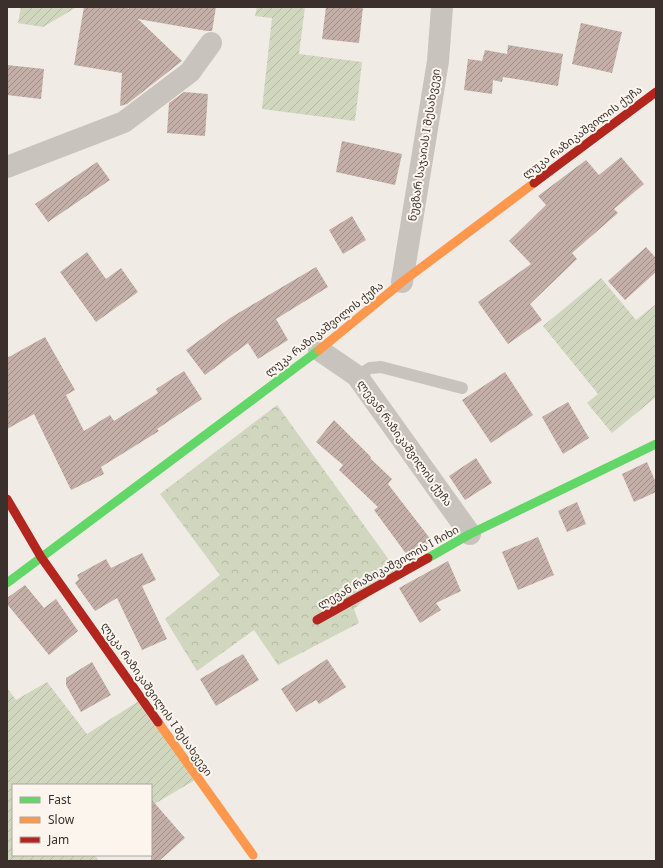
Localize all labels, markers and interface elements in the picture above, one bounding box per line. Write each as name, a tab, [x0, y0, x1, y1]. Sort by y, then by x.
street label: ნუგზარ საჯაიას I შესახვევი	[404, 68, 443, 222]
street label: ლუკა რაზიკაშვილის ქუჩა	[519, 82, 645, 182]
street label: ლუკა რაზიკაშვილის ქუჩა	[261, 278, 386, 380]
street label: ლევან რაზიკაშვილის ქუჩა	[354, 377, 456, 509]
street label: ლევან რაზიკაშვილის I ჩიხი	[314, 521, 461, 612]
street label: ლუკა რაზიკაშვილის I შესახვევი	[98, 619, 216, 779]
legend	[12, 784, 152, 856]
text: Fast	[48, 791, 72, 808]
text: Slow	[48, 811, 75, 828]
text: Jam	[47, 831, 69, 848]

